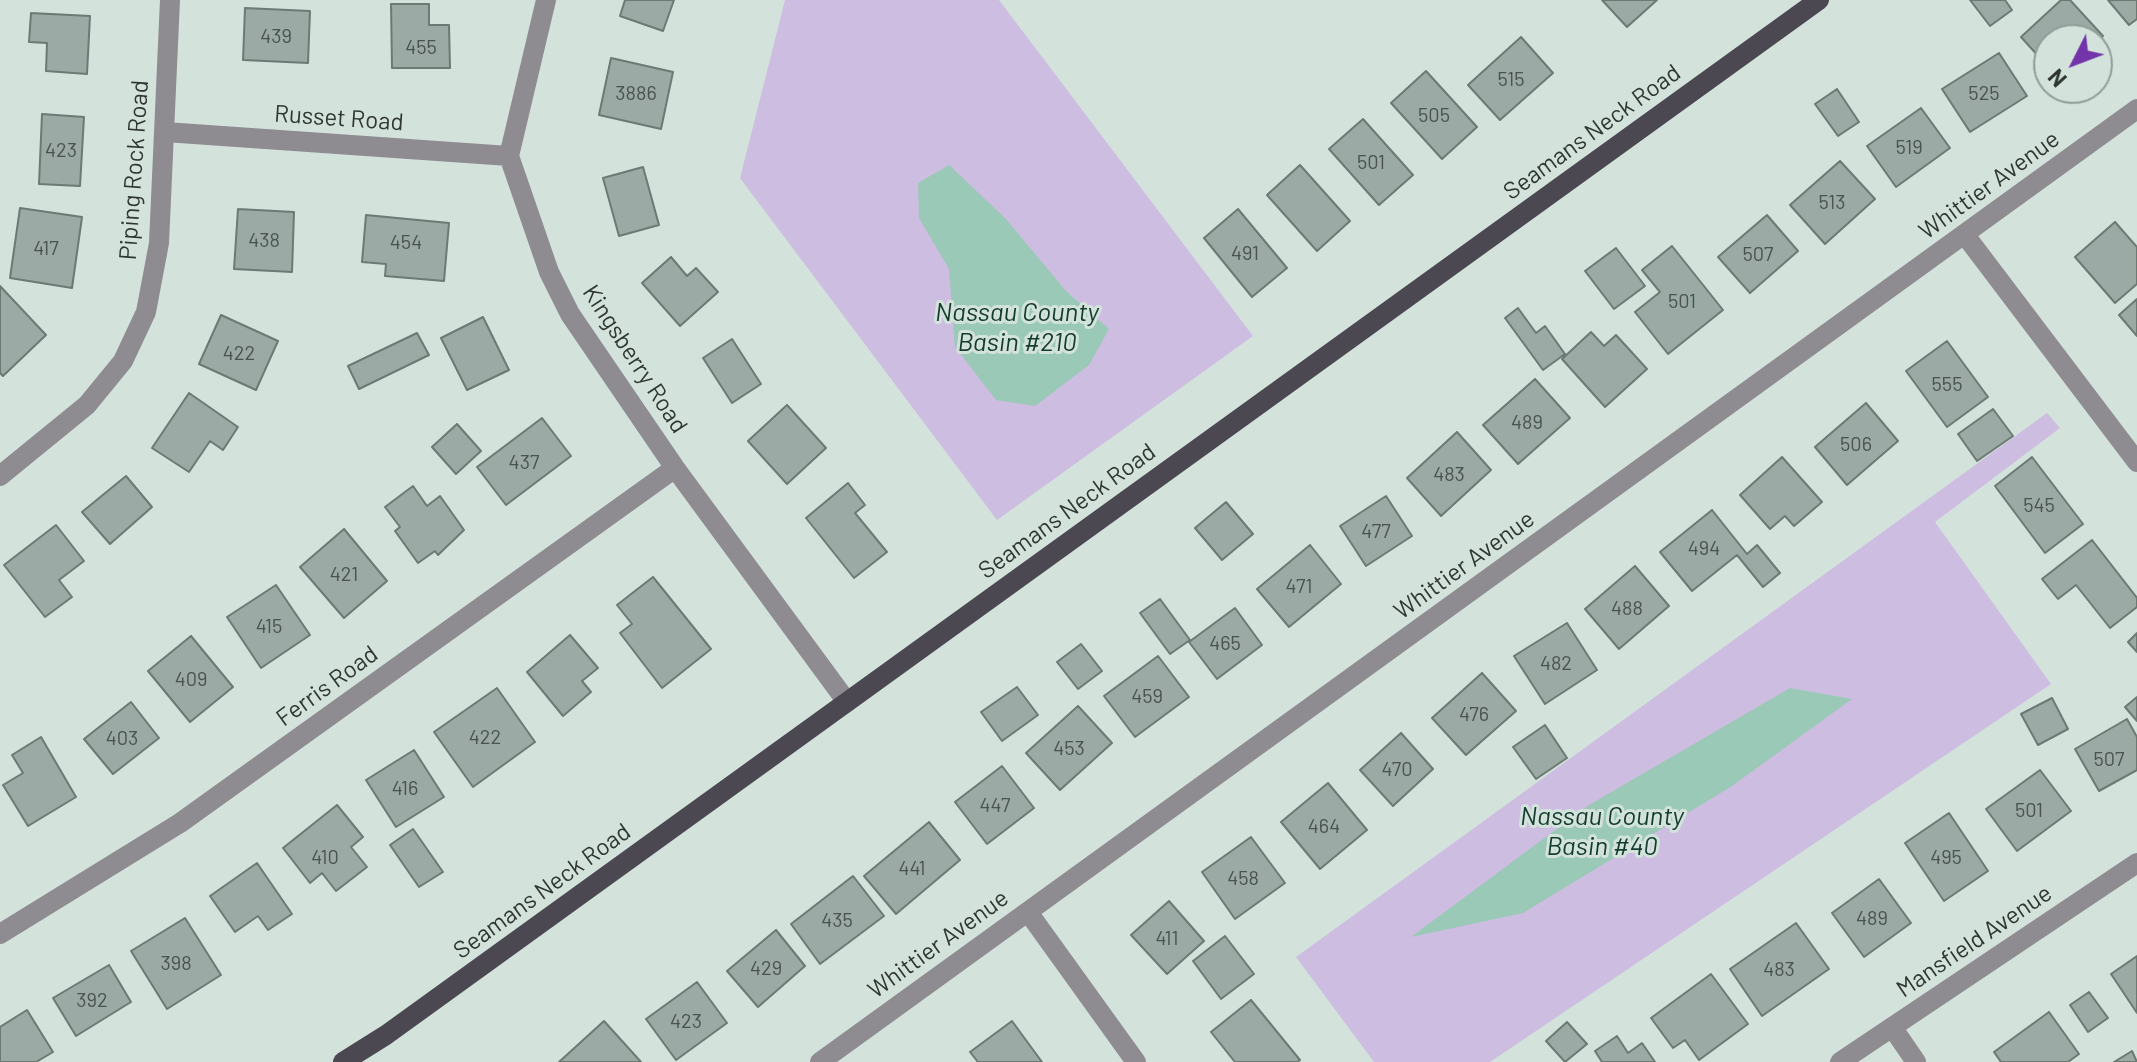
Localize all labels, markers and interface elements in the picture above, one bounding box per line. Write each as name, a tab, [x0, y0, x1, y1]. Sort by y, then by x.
house number: 439	[260, 24, 292, 48]
north arrow	[2033, 24, 2113, 104]
house number: 455	[405, 35, 437, 59]
street label: Seamans Neck Road	[1498, 58, 1686, 206]
text: N	[2042, 65, 2071, 93]
house number: 515	[1498, 67, 1524, 91]
street label: Piping Rock Road	[113, 79, 155, 261]
house number: 3886	[615, 81, 657, 105]
house number: 525	[1968, 81, 2000, 105]
street label: Russet Road	[273, 99, 405, 137]
house number: 505	[1418, 103, 1450, 127]
street label: Whittier Avenue	[1913, 124, 2065, 246]
house number: 519	[1895, 135, 1923, 159]
house number: 423	[45, 138, 77, 162]
house number: 501	[1357, 150, 1385, 174]
house number: 513	[1818, 190, 1846, 214]
house number: 438	[248, 228, 280, 252]
house number: 454	[390, 230, 422, 254]
house number: 417	[33, 236, 59, 260]
house number: 491	[1231, 241, 1259, 265]
house number: 507	[1742, 242, 1774, 266]
street label: Kingsberry Road	[576, 280, 694, 438]
house number: 501	[1668, 289, 1696, 313]
water label: Nassau County Basin #210	[935, 296, 1099, 358]
house number: 422	[223, 341, 255, 365]
house number: 555	[1932, 372, 1962, 396]
house number: 489	[1511, 410, 1543, 434]
house number: 506	[1840, 432, 1872, 456]
street label: Seamans Neck Road	[973, 437, 1161, 585]
house number: 437	[509, 450, 539, 474]
house number: 483	[1433, 462, 1465, 486]
house number: 545	[2023, 493, 2055, 517]
street label: Whittier Avenue	[1388, 504, 1540, 626]
house number: 477	[1361, 519, 1391, 543]
house number: 494	[1688, 536, 1720, 560]
house number: 421	[330, 562, 358, 586]
house number: 471	[1286, 574, 1312, 598]
house number: 488	[1611, 596, 1643, 620]
house number: 415	[256, 614, 282, 638]
house number: 465	[1209, 631, 1241, 655]
street label: Ferris Road	[271, 640, 383, 732]
house number: 482	[1540, 651, 1572, 675]
house number: 409	[175, 667, 207, 691]
house number: 459	[1131, 684, 1163, 708]
house number: 476	[1459, 702, 1489, 726]
house number: 422	[469, 725, 501, 749]
house number: 403	[106, 726, 138, 750]
house number: 453	[1053, 736, 1085, 760]
house number: 507	[2093, 747, 2125, 771]
house number: 470	[1381, 757, 1413, 781]
house number: 416	[392, 776, 418, 800]
house number: 447	[980, 793, 1010, 817]
house number: 501	[2015, 798, 2043, 822]
water label: Nassau County Basin #40	[1520, 800, 1684, 862]
house number: 464	[1308, 814, 1340, 838]
street label: Seamans Neck Road	[448, 817, 636, 965]
house number: 410	[311, 845, 339, 869]
house number: 495	[1930, 845, 1962, 869]
house number: 441	[898, 856, 926, 880]
house number: 458	[1227, 866, 1259, 890]
street label: Mansfield Avenue	[1891, 878, 2057, 1004]
street label: Whittier Avenue	[862, 883, 1014, 1005]
house number: 489	[1856, 906, 1888, 930]
house number: 435	[821, 908, 853, 932]
house number: 411	[1155, 926, 1179, 950]
house number: 398	[160, 951, 192, 975]
house number: 429	[750, 956, 782, 980]
house number: 483	[1763, 957, 1795, 981]
house number: 392	[76, 988, 108, 1012]
house number: 423	[670, 1009, 702, 1033]

